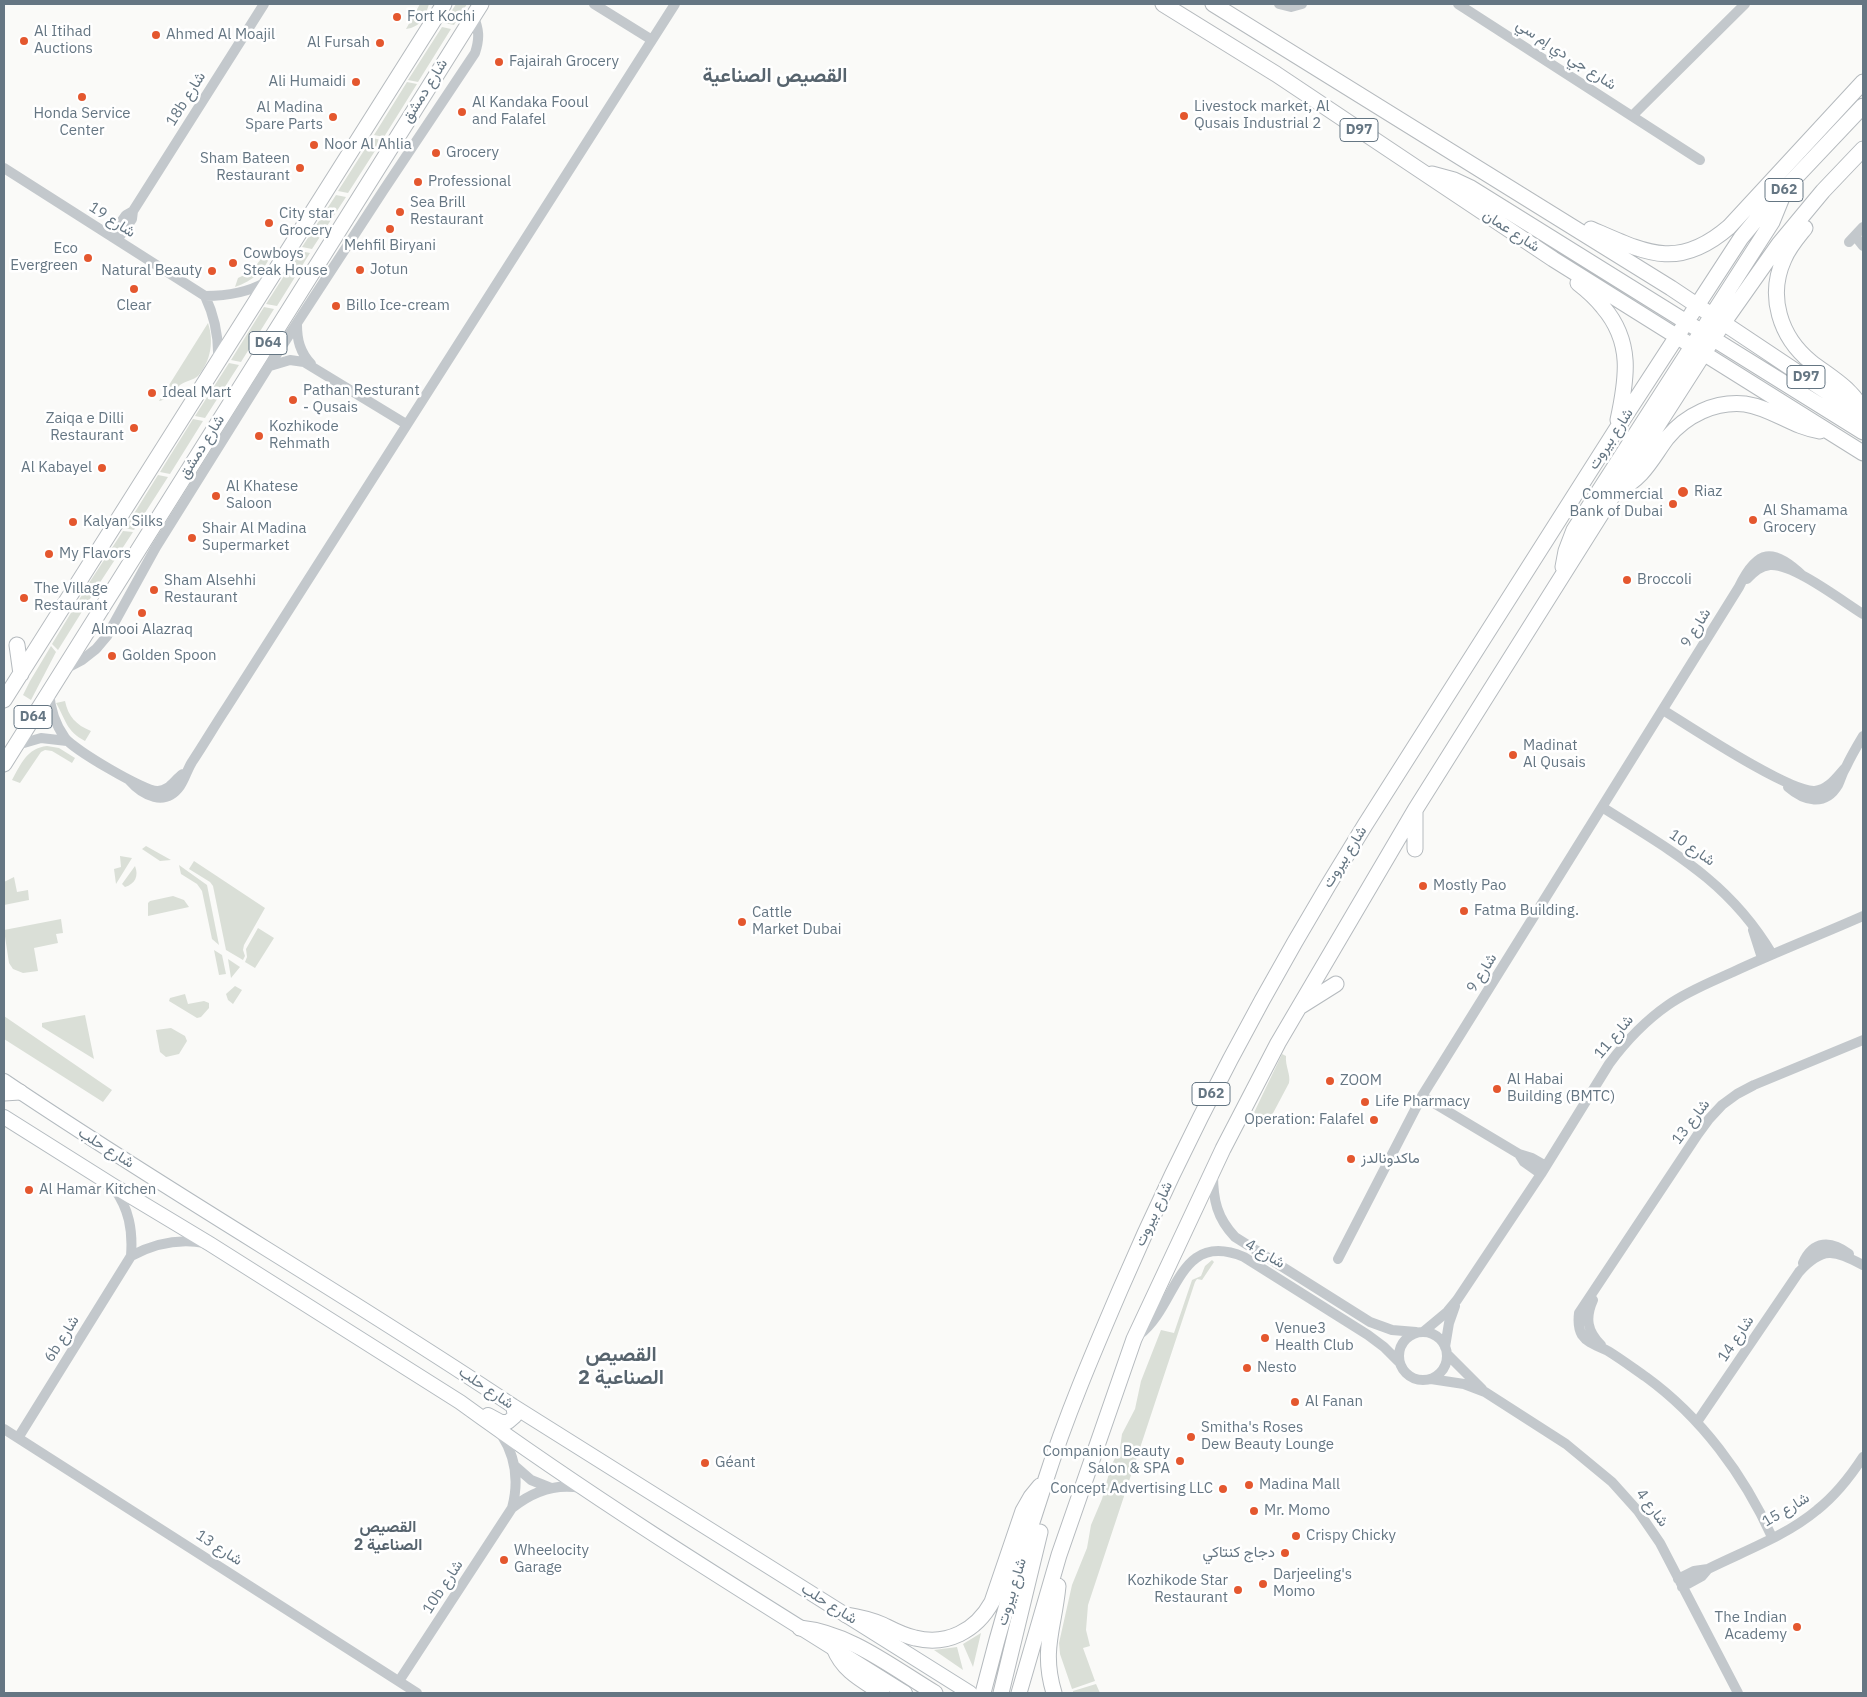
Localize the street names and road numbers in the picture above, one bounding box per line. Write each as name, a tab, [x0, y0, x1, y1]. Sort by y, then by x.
street label: شارع جي دي إم سي	[1513, 16, 1619, 94]
street label: شارع دمشق	[398, 56, 452, 126]
street label: 18b شارع	[162, 69, 210, 129]
road number: D97	[1340, 118, 1378, 142]
road number: D62	[1765, 178, 1803, 202]
street label: شارع 19	[85, 198, 139, 242]
street label: شارع عمان	[1479, 206, 1543, 256]
road number: D64	[249, 332, 287, 354]
road number: D97	[1787, 366, 1825, 388]
street label: شارع بيروت	[1585, 405, 1637, 473]
street label: شارع دمشق	[175, 412, 229, 482]
street label: شارع 9	[1677, 605, 1715, 651]
road number: D64	[14, 706, 52, 729]
street label: شارع بيروت	[1319, 823, 1371, 891]
street label: شارع 10	[1666, 826, 1718, 870]
street label: شارع 9	[1463, 950, 1501, 996]
street label: شارع 11	[1590, 1011, 1638, 1063]
road number: D62	[1192, 1082, 1230, 1106]
street label: شارع 13	[1668, 1096, 1714, 1148]
street label: شارع حلب	[75, 1124, 137, 1172]
street label: شارع بيروت	[1131, 1179, 1177, 1249]
street label: شارع 4	[1242, 1236, 1288, 1272]
street label: 6b شارع	[41, 1312, 83, 1366]
street label: شارع 14	[1714, 1313, 1758, 1365]
street label: شارع حلب	[455, 1363, 517, 1413]
street label: شارع 4	[1632, 1486, 1672, 1530]
street label: شارع 15	[1759, 1489, 1813, 1531]
street label: شارع 13	[192, 1526, 246, 1570]
street label: شارع بيروت	[993, 1556, 1031, 1628]
street label: 10b شارع	[419, 1557, 467, 1617]
street label: شارع حلب	[798, 1580, 860, 1628]

